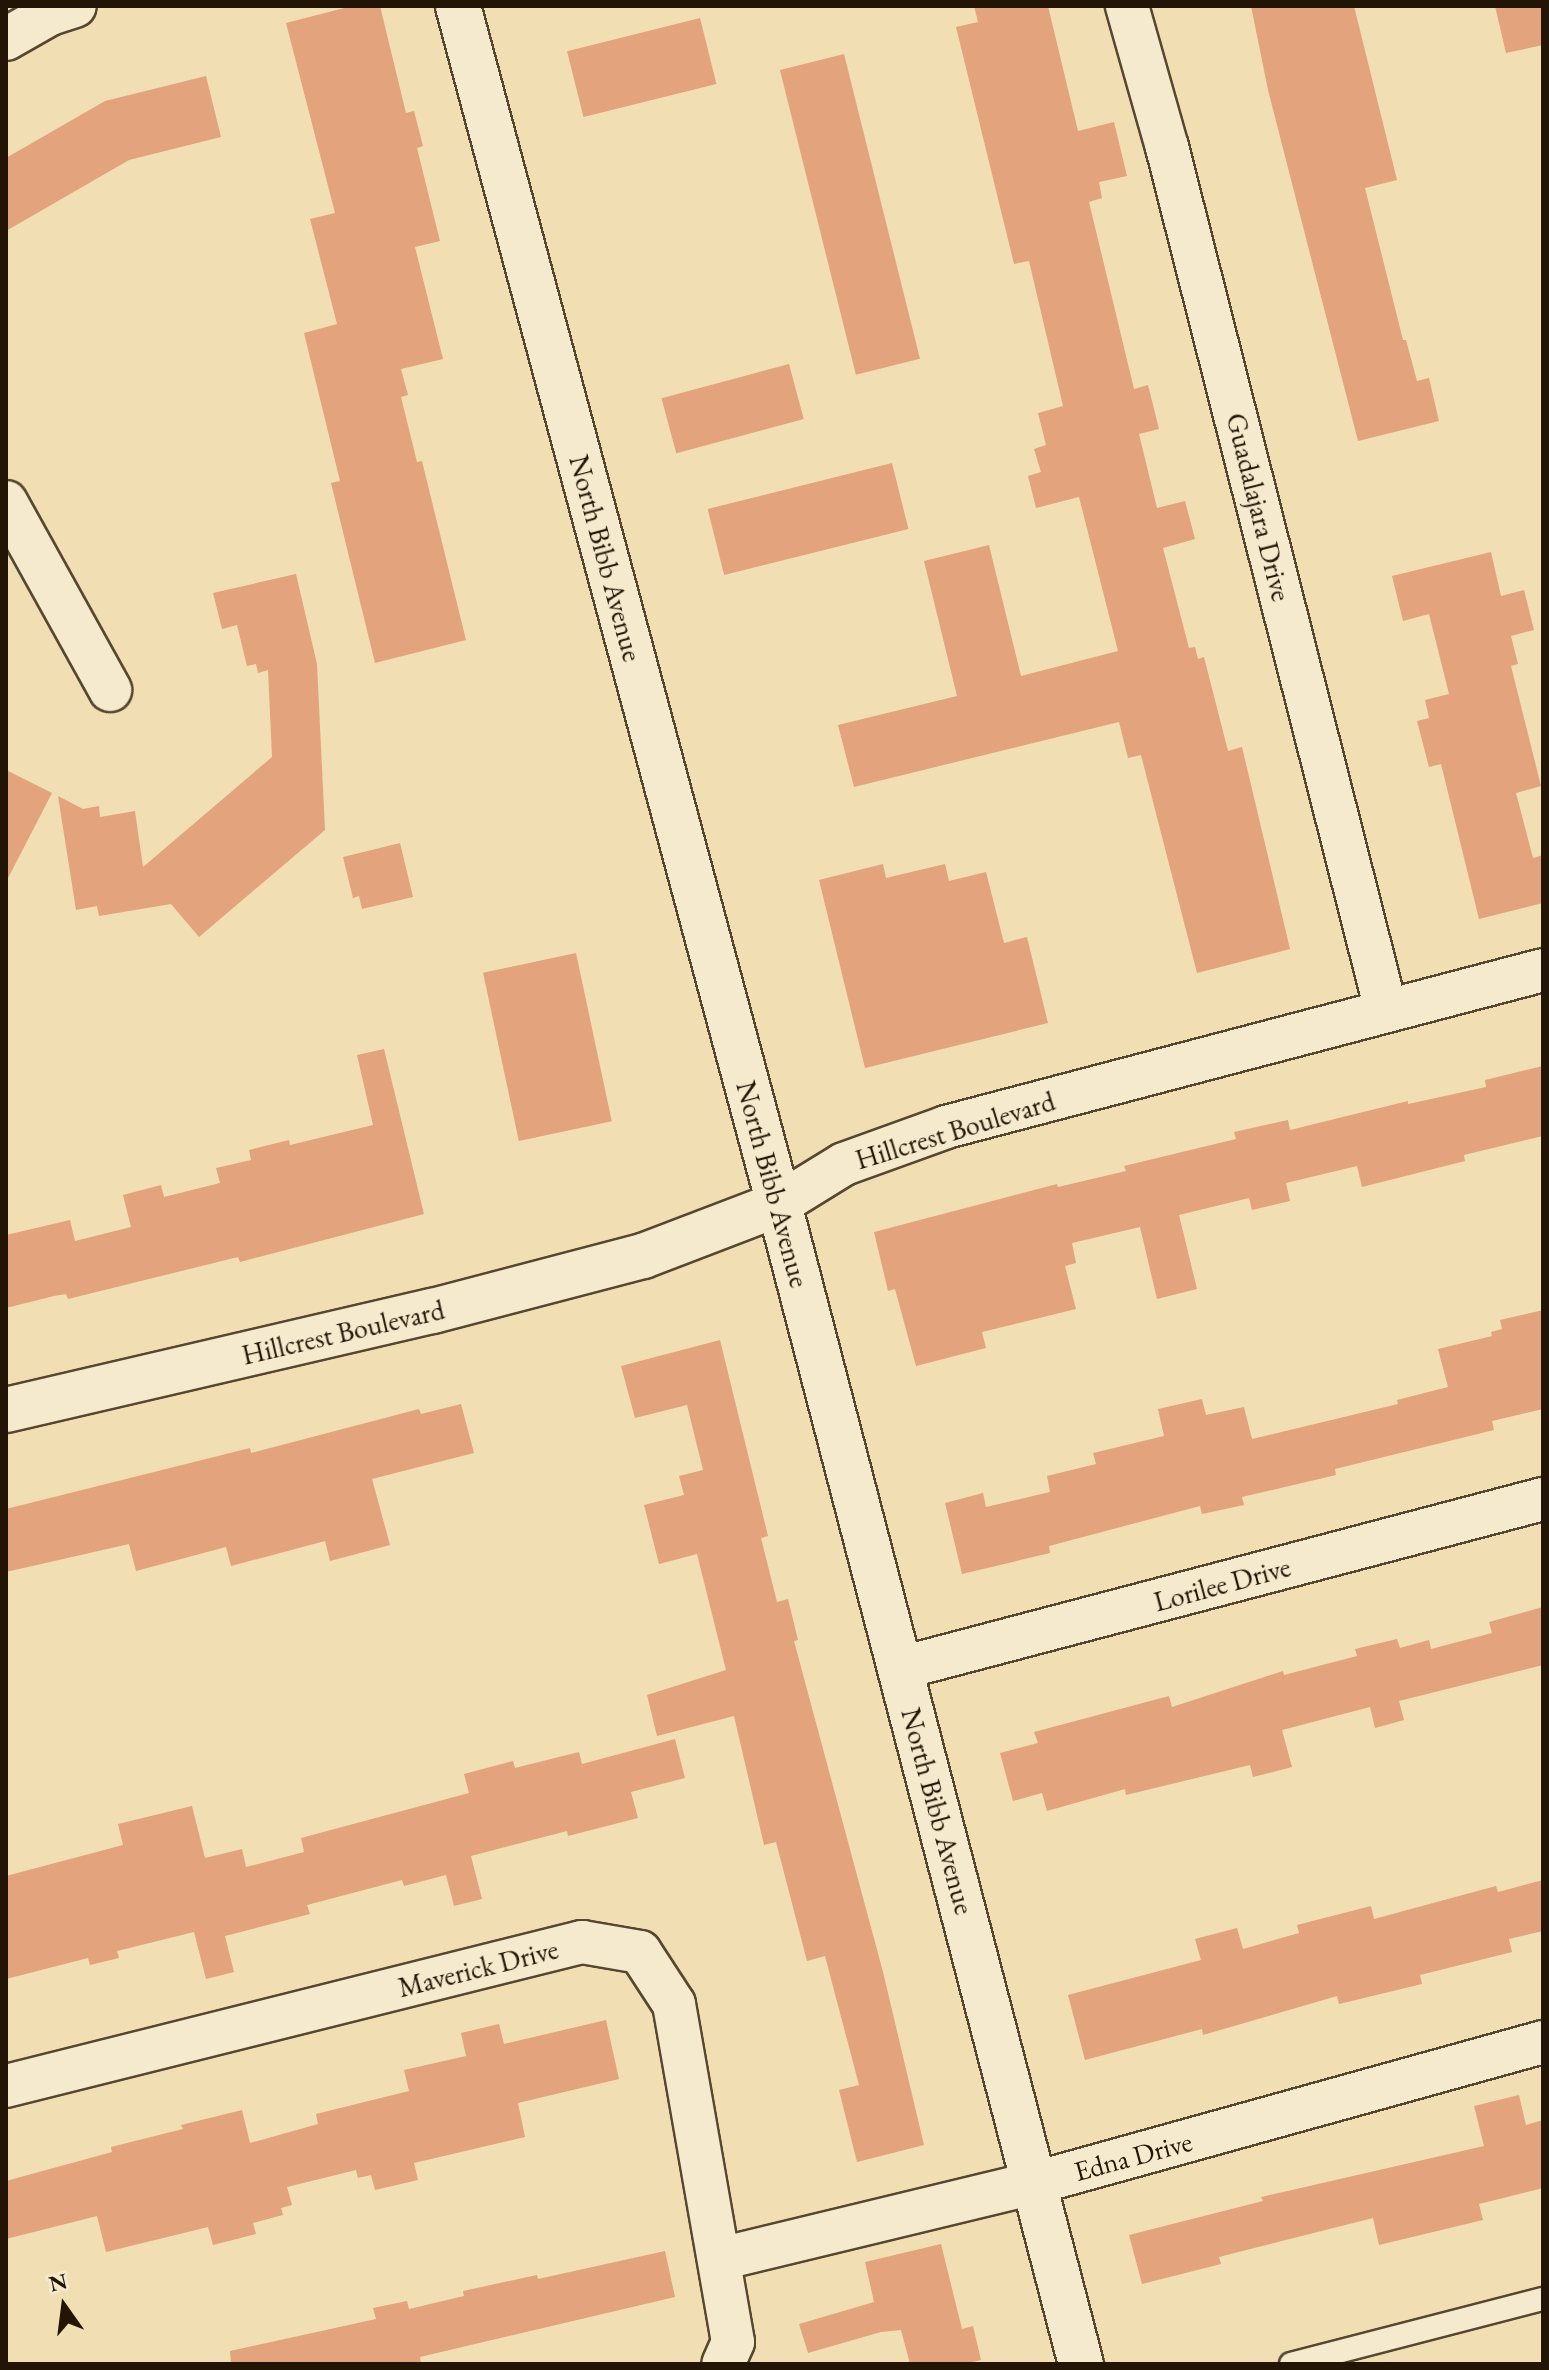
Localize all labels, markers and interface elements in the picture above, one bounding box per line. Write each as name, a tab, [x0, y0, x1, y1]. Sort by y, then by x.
street label: Guadalajara Drive	[1219, 409, 1299, 605]
street label: North Bibb Avenue	[562, 451, 650, 665]
street label: North Bibb Avenue	[729, 1077, 817, 1291]
street label: Hillcrest Boulevard	[851, 1084, 1059, 1176]
street label: Hillcrest Boulevard	[238, 1292, 448, 1372]
street label: Lorilee Drive	[1150, 1550, 1294, 1618]
street label: North Bibb Avenue	[894, 1704, 982, 1918]
street label: Maverick Drive	[394, 1932, 562, 2004]
street label: Edna Drive	[1070, 2124, 1196, 2188]
north arrow	[24, 2266, 104, 2346]
text: N	[46, 2266, 70, 2298]

